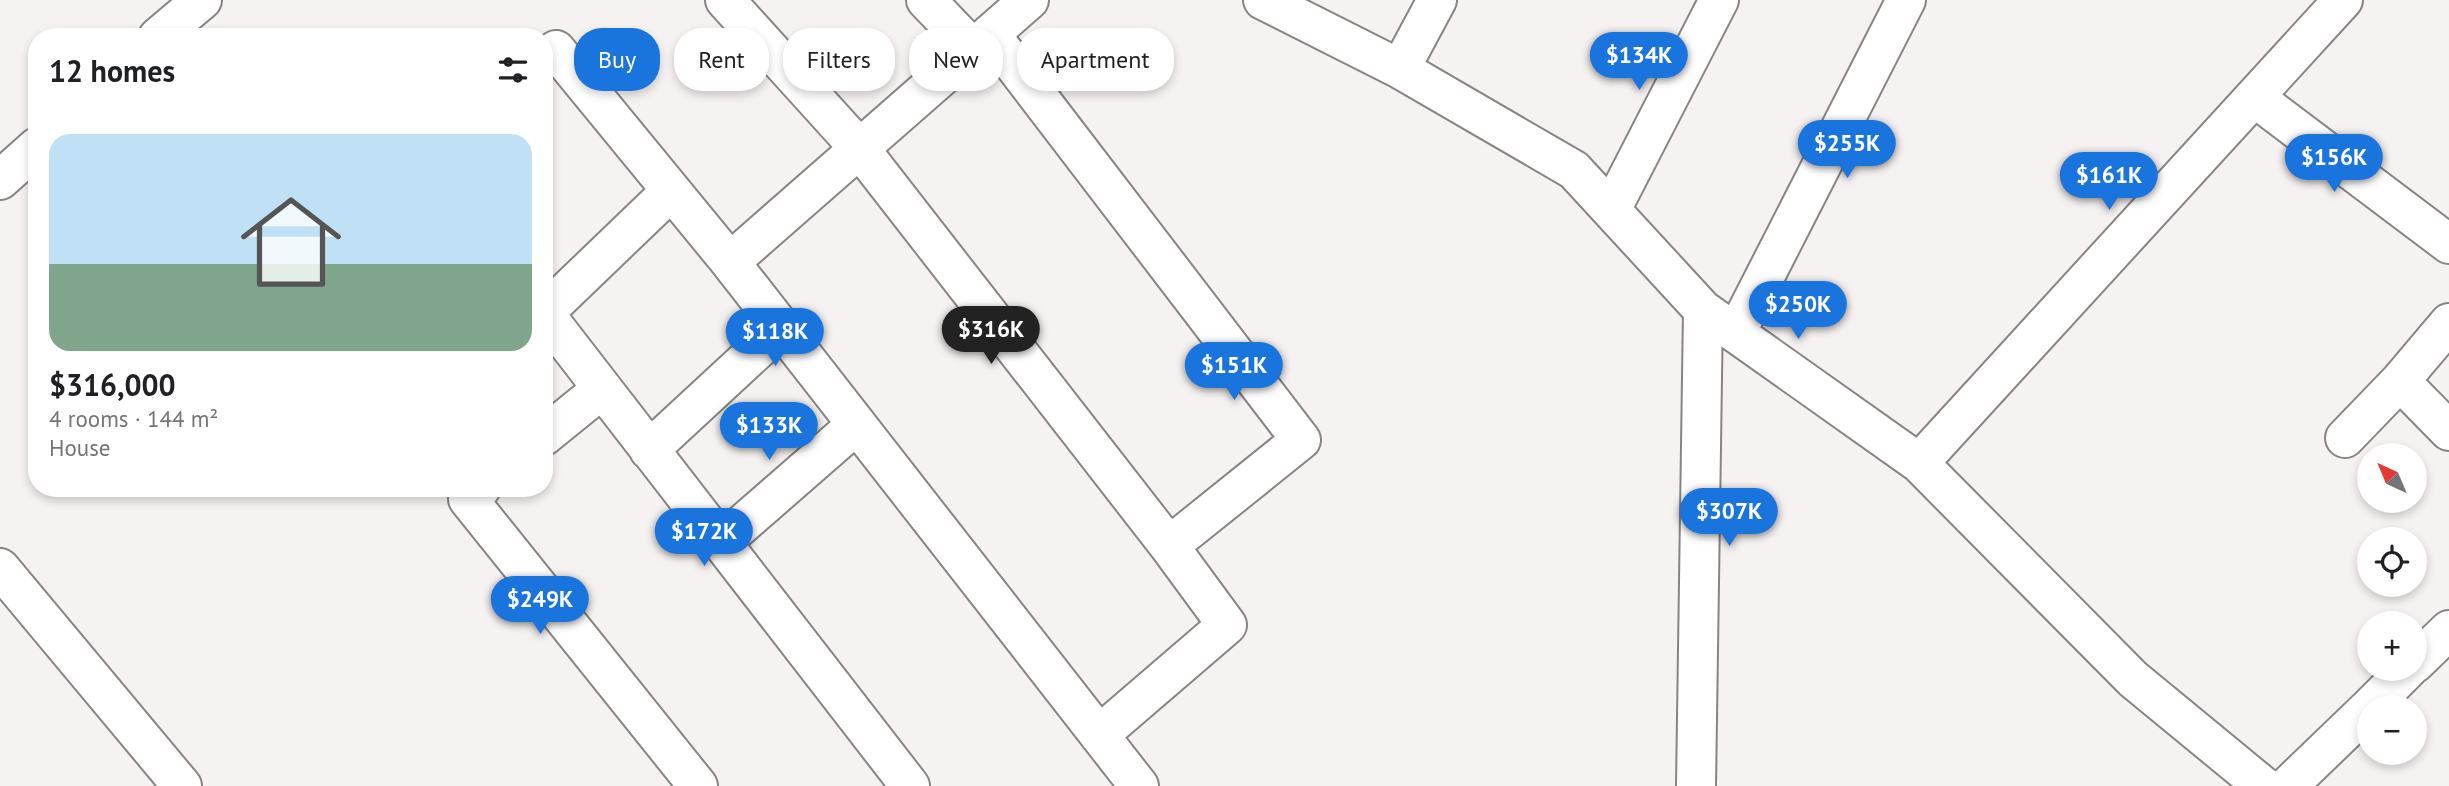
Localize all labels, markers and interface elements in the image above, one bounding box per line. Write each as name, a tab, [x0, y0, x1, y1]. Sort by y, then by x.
chip: Buy	[574, 28, 660, 91]
chip: Rent	[674, 28, 769, 91]
chip: Filters	[783, 28, 895, 91]
chip: New	[909, 28, 1003, 91]
chip: Apartment	[1017, 28, 1174, 91]
pin: $134K	[1590, 32, 1688, 92]
text: $134K	[1606, 40, 1672, 69]
text: 12 homes	[49, 51, 175, 90]
icon: filters	[494, 51, 532, 89]
pin: $255K	[1798, 120, 1896, 180]
text: $255K	[1814, 128, 1880, 157]
pin: $156K	[2285, 134, 2383, 194]
text: $156K	[2301, 142, 2367, 171]
pin: $161K	[2060, 152, 2158, 212]
text: $161K	[2076, 160, 2142, 189]
icon: home	[228, 179, 354, 305]
pin: $250K	[1749, 282, 1847, 341]
text: $250K	[1765, 289, 1831, 318]
pin: $316K	[942, 306, 1040, 366]
pin: $118K	[726, 308, 824, 368]
text: $316K	[958, 314, 1024, 343]
text: $118K	[742, 316, 808, 345]
pin: $151K	[1185, 342, 1283, 402]
text: $151K	[1201, 350, 1267, 379]
text: $316,000	[49, 365, 176, 404]
pin: $133K	[720, 402, 818, 462]
text: 4 rooms · 144 m²	[49, 404, 218, 433]
text: $133K	[736, 410, 802, 439]
text: House	[49, 433, 111, 462]
north arrow	[2357, 443, 2427, 513]
map controls	[2357, 443, 2427, 765]
pin: $307K	[1680, 489, 1778, 548]
text: $307K	[1696, 496, 1762, 525]
pin: $172K	[655, 508, 753, 568]
text: $172K	[671, 516, 737, 545]
button: locate	[2357, 527, 2427, 597]
pin: $249K	[491, 576, 589, 636]
text: $249K	[507, 584, 573, 613]
button: +	[2357, 611, 2427, 681]
button: −	[2357, 695, 2427, 765]

